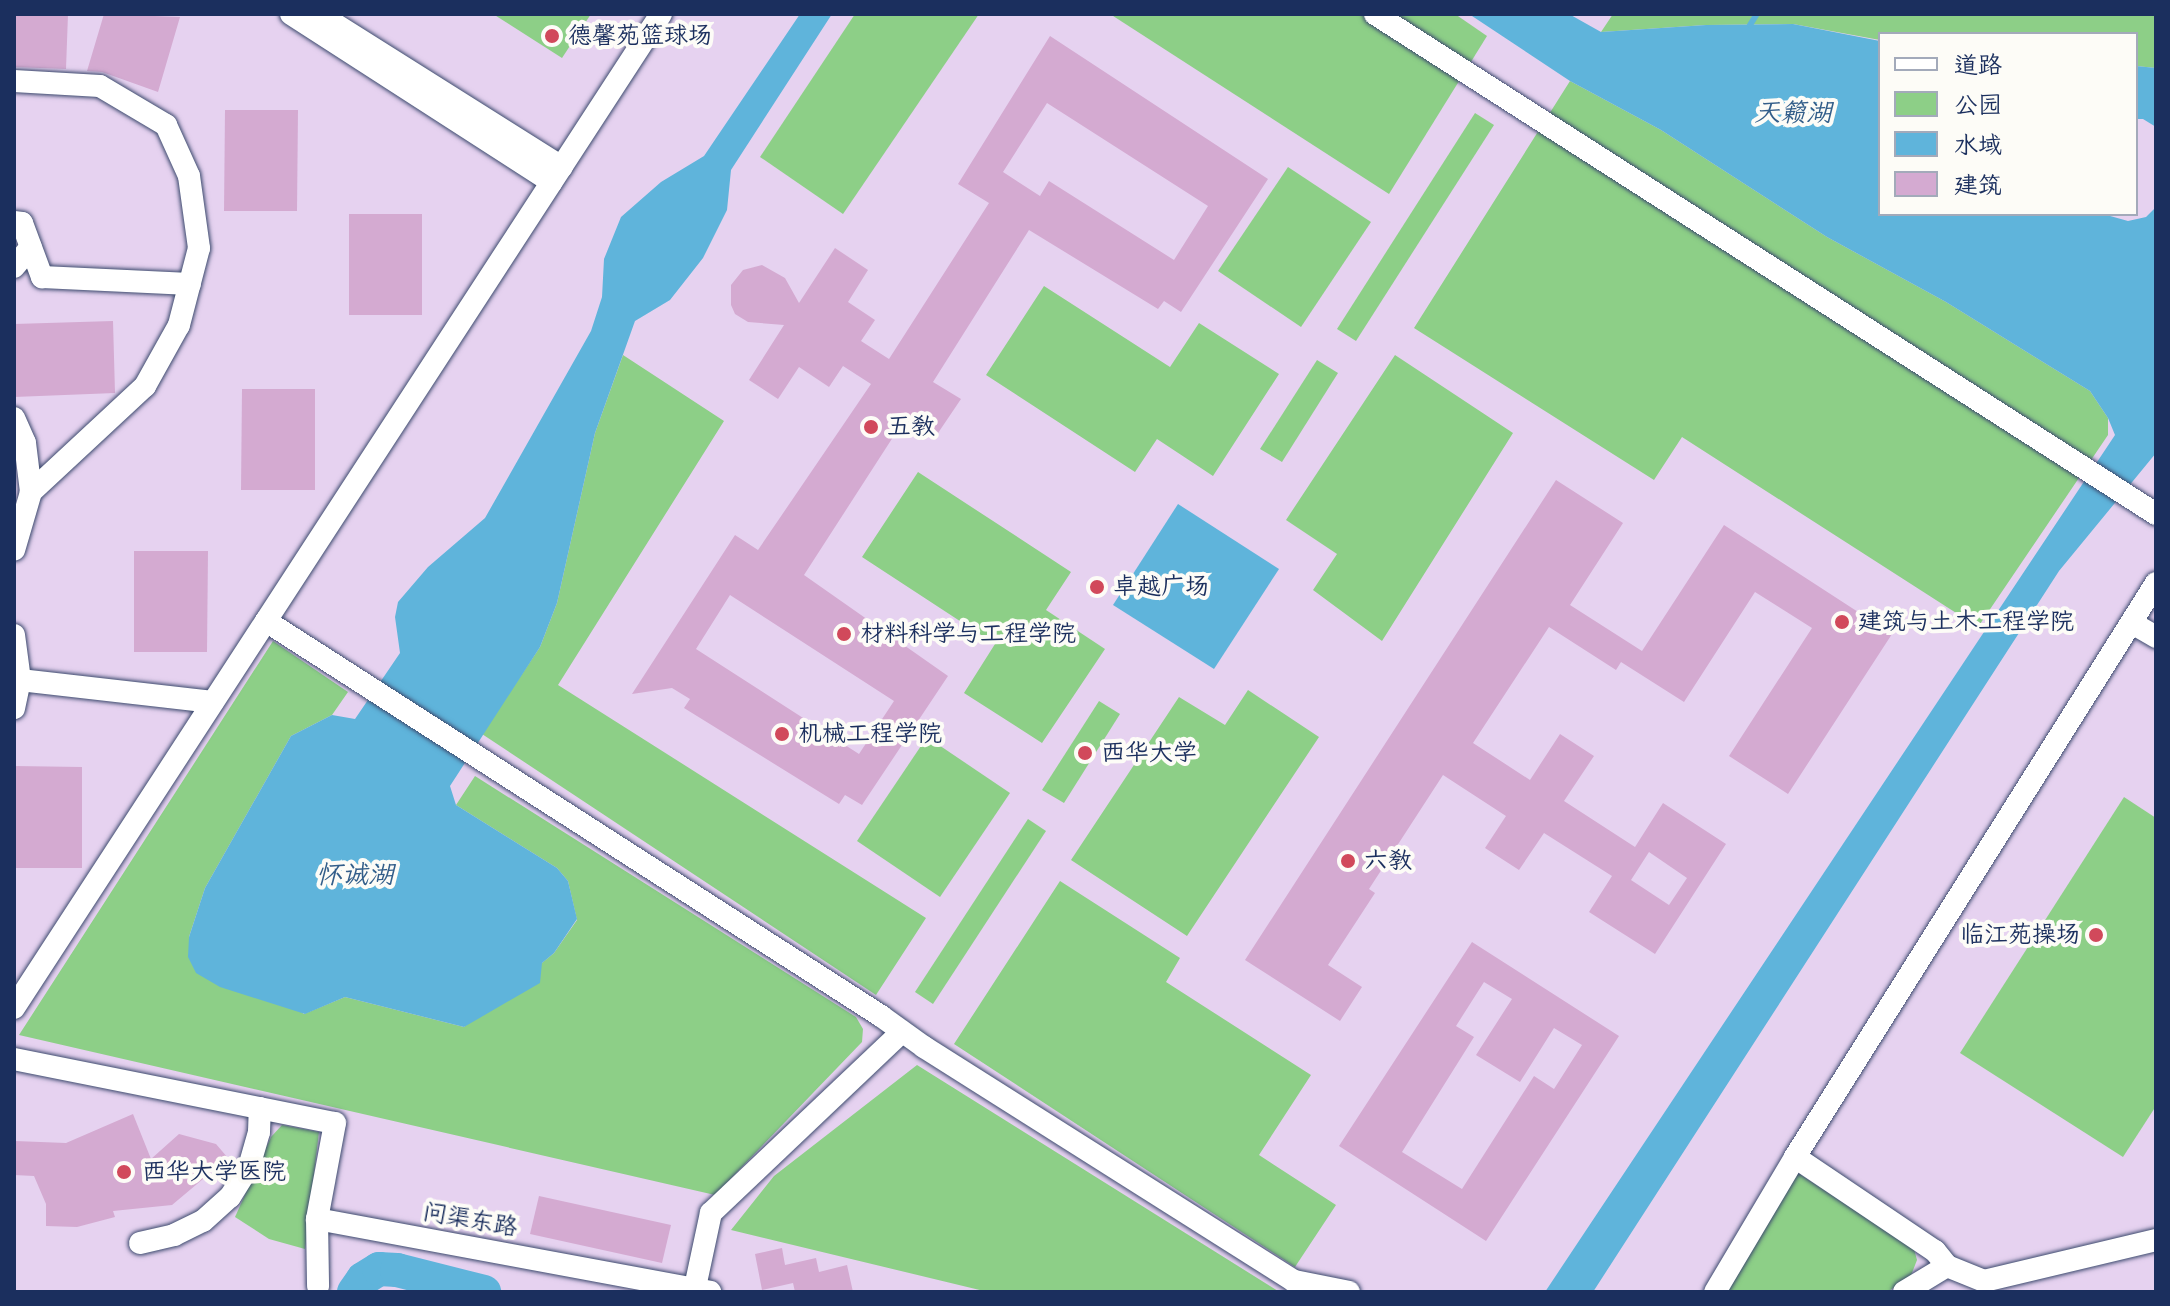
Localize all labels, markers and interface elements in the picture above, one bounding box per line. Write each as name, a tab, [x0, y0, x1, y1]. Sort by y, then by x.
place label: 德馨苑篮球场	[568, 22, 712, 50]
marker: 德馨苑篮球场	[543, 27, 561, 45]
legend	[1878, 32, 2138, 216]
text: 道路	[1954, 49, 2002, 81]
text: 公园	[1954, 89, 2002, 121]
water label: 天籁湖	[1754, 96, 1832, 128]
text: 水域	[1954, 129, 2002, 161]
text: 建筑	[1954, 169, 2002, 201]
place label: 五教	[887, 413, 935, 441]
marker: 五教	[862, 418, 880, 436]
place label: 卓越广场	[1113, 573, 1209, 601]
marker: 卓越广场	[1088, 578, 1106, 596]
place label: 建筑与土木工程学院	[1858, 608, 2074, 636]
marker: 建筑与土木工程学院	[1833, 613, 1851, 631]
place label: 材料科学与工程学院	[860, 620, 1076, 648]
marker: 材料科学与工程学院	[835, 625, 853, 643]
place label: 机械工程学院	[798, 720, 942, 748]
marker: 机械工程学院	[773, 725, 791, 743]
place label: 西华大学	[1101, 739, 1197, 767]
marker: 西华大学	[1076, 744, 1094, 762]
place label: 六教	[1364, 847, 1412, 875]
marker: 六教	[1339, 852, 1357, 870]
water label: 怀诚湖	[316, 858, 394, 890]
place label: 临江苑操场	[1960, 921, 2080, 949]
marker: 临江苑操场	[2087, 926, 2105, 944]
place label: 西华大学医院	[142, 1158, 286, 1186]
marker: 西华大学医院	[113, 1161, 135, 1183]
street label: 问渠东路	[420, 1197, 520, 1243]

